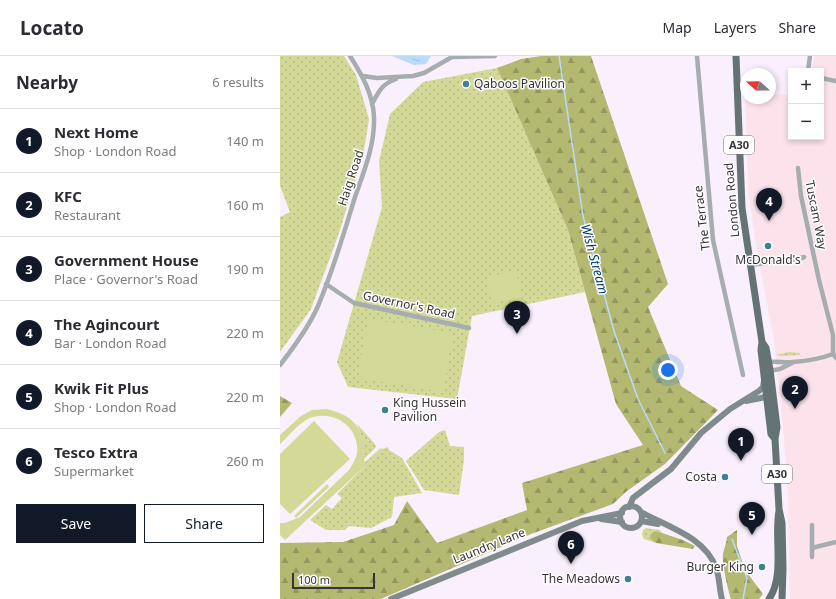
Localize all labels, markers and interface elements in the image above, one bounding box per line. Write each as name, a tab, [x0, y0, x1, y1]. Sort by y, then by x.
text: Locato	[20, 15, 84, 41]
text: Map	[663, 18, 692, 37]
text: Layers	[714, 18, 756, 37]
text: Share	[778, 18, 816, 37]
north arrow	[740, 68, 776, 104]
map controls	[788, 68, 824, 140]
button: +	[788, 68, 824, 104]
text: Nearby	[16, 71, 78, 94]
text: 6 results	[212, 73, 264, 91]
place label: Qaboos Pavilion	[474, 75, 565, 92]
marker: Qaboos Pavilion	[461, 79, 471, 89]
button: −	[788, 104, 824, 140]
text: Next Home	[54, 122, 138, 142]
text: 1	[25, 132, 33, 150]
text: 140 m	[226, 132, 264, 150]
road number: A30	[724, 136, 754, 154]
text: Shop · London Road	[54, 142, 177, 160]
street label: Haig Road	[333, 148, 368, 208]
street label: London Road	[720, 162, 743, 238]
street label: Tuscam Way	[801, 179, 832, 252]
street label: The Terrace	[689, 184, 714, 252]
text: KFC	[54, 186, 82, 206]
pin: 4	[756, 188, 782, 221]
text: 2	[25, 196, 33, 214]
text: 160 m	[226, 196, 264, 214]
text: Restaurant	[54, 206, 121, 224]
water label: Wish Stream	[577, 222, 613, 296]
marker: McDonald's	[763, 241, 773, 251]
text: Government House	[54, 250, 199, 270]
place label: McDonald's	[735, 251, 801, 268]
text: 3	[25, 260, 33, 278]
text: 190 m	[226, 260, 264, 278]
text: Place · Governor's Road	[54, 270, 198, 288]
street label: Governor's Road	[361, 286, 457, 323]
pin: 3	[504, 301, 530, 334]
text: The Agincourt	[54, 314, 159, 334]
text: 4	[25, 324, 33, 342]
text: 220 m	[226, 324, 264, 342]
text: Bar · London Road	[54, 334, 167, 352]
your location	[658, 360, 678, 380]
pin: 2	[782, 376, 808, 409]
text: Kwik Fit Plus	[54, 378, 149, 398]
text: 5	[25, 388, 33, 406]
text: 220 m	[226, 388, 264, 406]
place label: King Hussein Pavilion	[393, 394, 467, 425]
text: Shop · London Road	[54, 398, 177, 416]
marker: King Hussein Pavilion	[380, 405, 390, 415]
pin: 1	[728, 428, 754, 461]
text: Tesco Extra	[54, 442, 138, 462]
text: 6	[25, 452, 33, 470]
text: 260 m	[226, 452, 264, 470]
text: Supermarket	[54, 462, 134, 480]
road number: A30	[762, 465, 792, 483]
place label: Costa	[685, 468, 717, 485]
marker: Costa	[720, 472, 730, 482]
pin: 5	[739, 502, 765, 535]
button: Save	[16, 504, 136, 543]
button: Share	[144, 504, 264, 543]
street label: Laundry Lane	[450, 523, 528, 568]
pin: 6	[558, 531, 584, 564]
place label: Burger King	[686, 558, 754, 575]
marker: Burger King	[757, 562, 767, 572]
place label: The Meadows	[542, 570, 620, 587]
scale bar	[292, 571, 375, 590]
text: 100 m	[298, 572, 330, 587]
marker: The Meadows	[623, 574, 633, 584]

